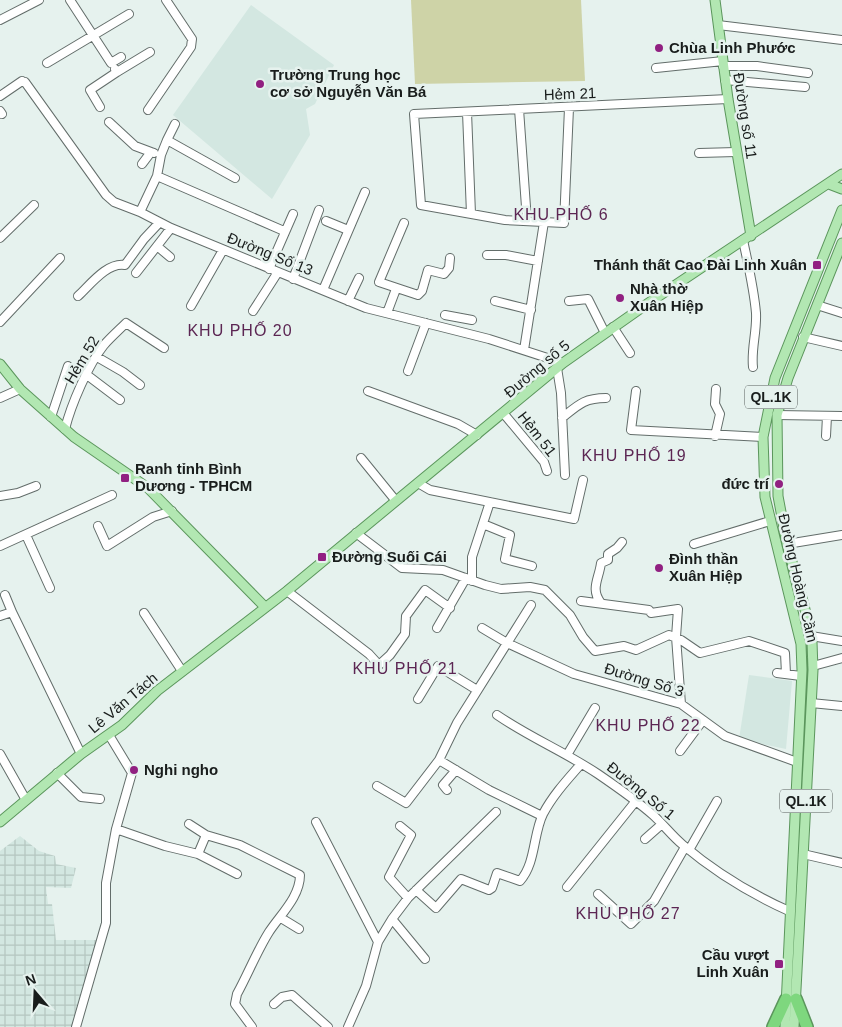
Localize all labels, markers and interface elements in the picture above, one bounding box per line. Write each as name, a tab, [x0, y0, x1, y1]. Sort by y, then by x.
place label: Chùa Linh Phước	[669, 39, 796, 56]
marker: Chùa Linh Phước	[653, 42, 665, 54]
place label: Trường Trung học cơ sở Nguyễn Văn Bá	[270, 66, 427, 100]
street label: Đường số 11	[730, 72, 761, 160]
marker: Trường Trung học cơ sở Nguyễn Văn Bá	[254, 78, 266, 90]
street label: Hẻm 21	[543, 84, 597, 103]
district label: KHU PHỐ 6	[513, 204, 609, 223]
street label: Đường Số 13	[225, 229, 315, 278]
place label: Thánh thất Cao Đài Linh Xuân	[594, 256, 807, 273]
marker: Thánh thất Cao Đài Linh Xuân	[811, 259, 823, 271]
place label: Nhà thờ Xuân Hiệp	[630, 280, 703, 314]
marker: Nhà thờ Xuân Hiệp	[614, 292, 626, 304]
district label: KHU PHỐ 20	[187, 320, 293, 339]
street label: Hẻm 52	[61, 333, 102, 387]
street label: Đường số 5	[501, 336, 573, 401]
road number: QL.1K	[745, 386, 797, 408]
street label: Hẻm 51	[515, 408, 560, 460]
district label: KHU PHỐ 19	[581, 445, 687, 464]
place label: Ranh tỉnh Bình Dương - TPHCM	[135, 460, 252, 494]
marker: Ranh tỉnh Bình Dương - TPHCM	[119, 472, 131, 484]
place label: đức trí	[721, 475, 770, 492]
marker: đức trí	[773, 478, 785, 490]
street label: Đường Hoàng Cầm	[775, 512, 822, 644]
place label: Đường Suối Cái	[332, 548, 447, 565]
place label: Đình thần Xuân Hiệp	[669, 550, 742, 584]
marker: Đường Suối Cái	[316, 551, 328, 563]
marker: Đình thần Xuân Hiệp	[653, 562, 665, 574]
district label: KHU PHỐ 21	[352, 658, 458, 677]
street label: Đường Số 3	[602, 659, 686, 700]
street label: Lê Văn Tách	[85, 669, 161, 736]
district label: KHU PHỐ 22	[595, 715, 701, 734]
street label: Đường Số 1	[604, 758, 679, 823]
place label: Nghi ngho	[144, 761, 218, 778]
marker: Nghi ngho	[128, 764, 140, 776]
road number: QL.1K	[780, 789, 832, 812]
district label: KHU PHỐ 27	[575, 903, 681, 922]
place label: Cầu vượt Linh Xuân	[697, 946, 769, 980]
marker: Cầu vượt Linh Xuân	[773, 958, 785, 970]
north arrow	[10, 967, 60, 1017]
text: N	[23, 970, 38, 989]

